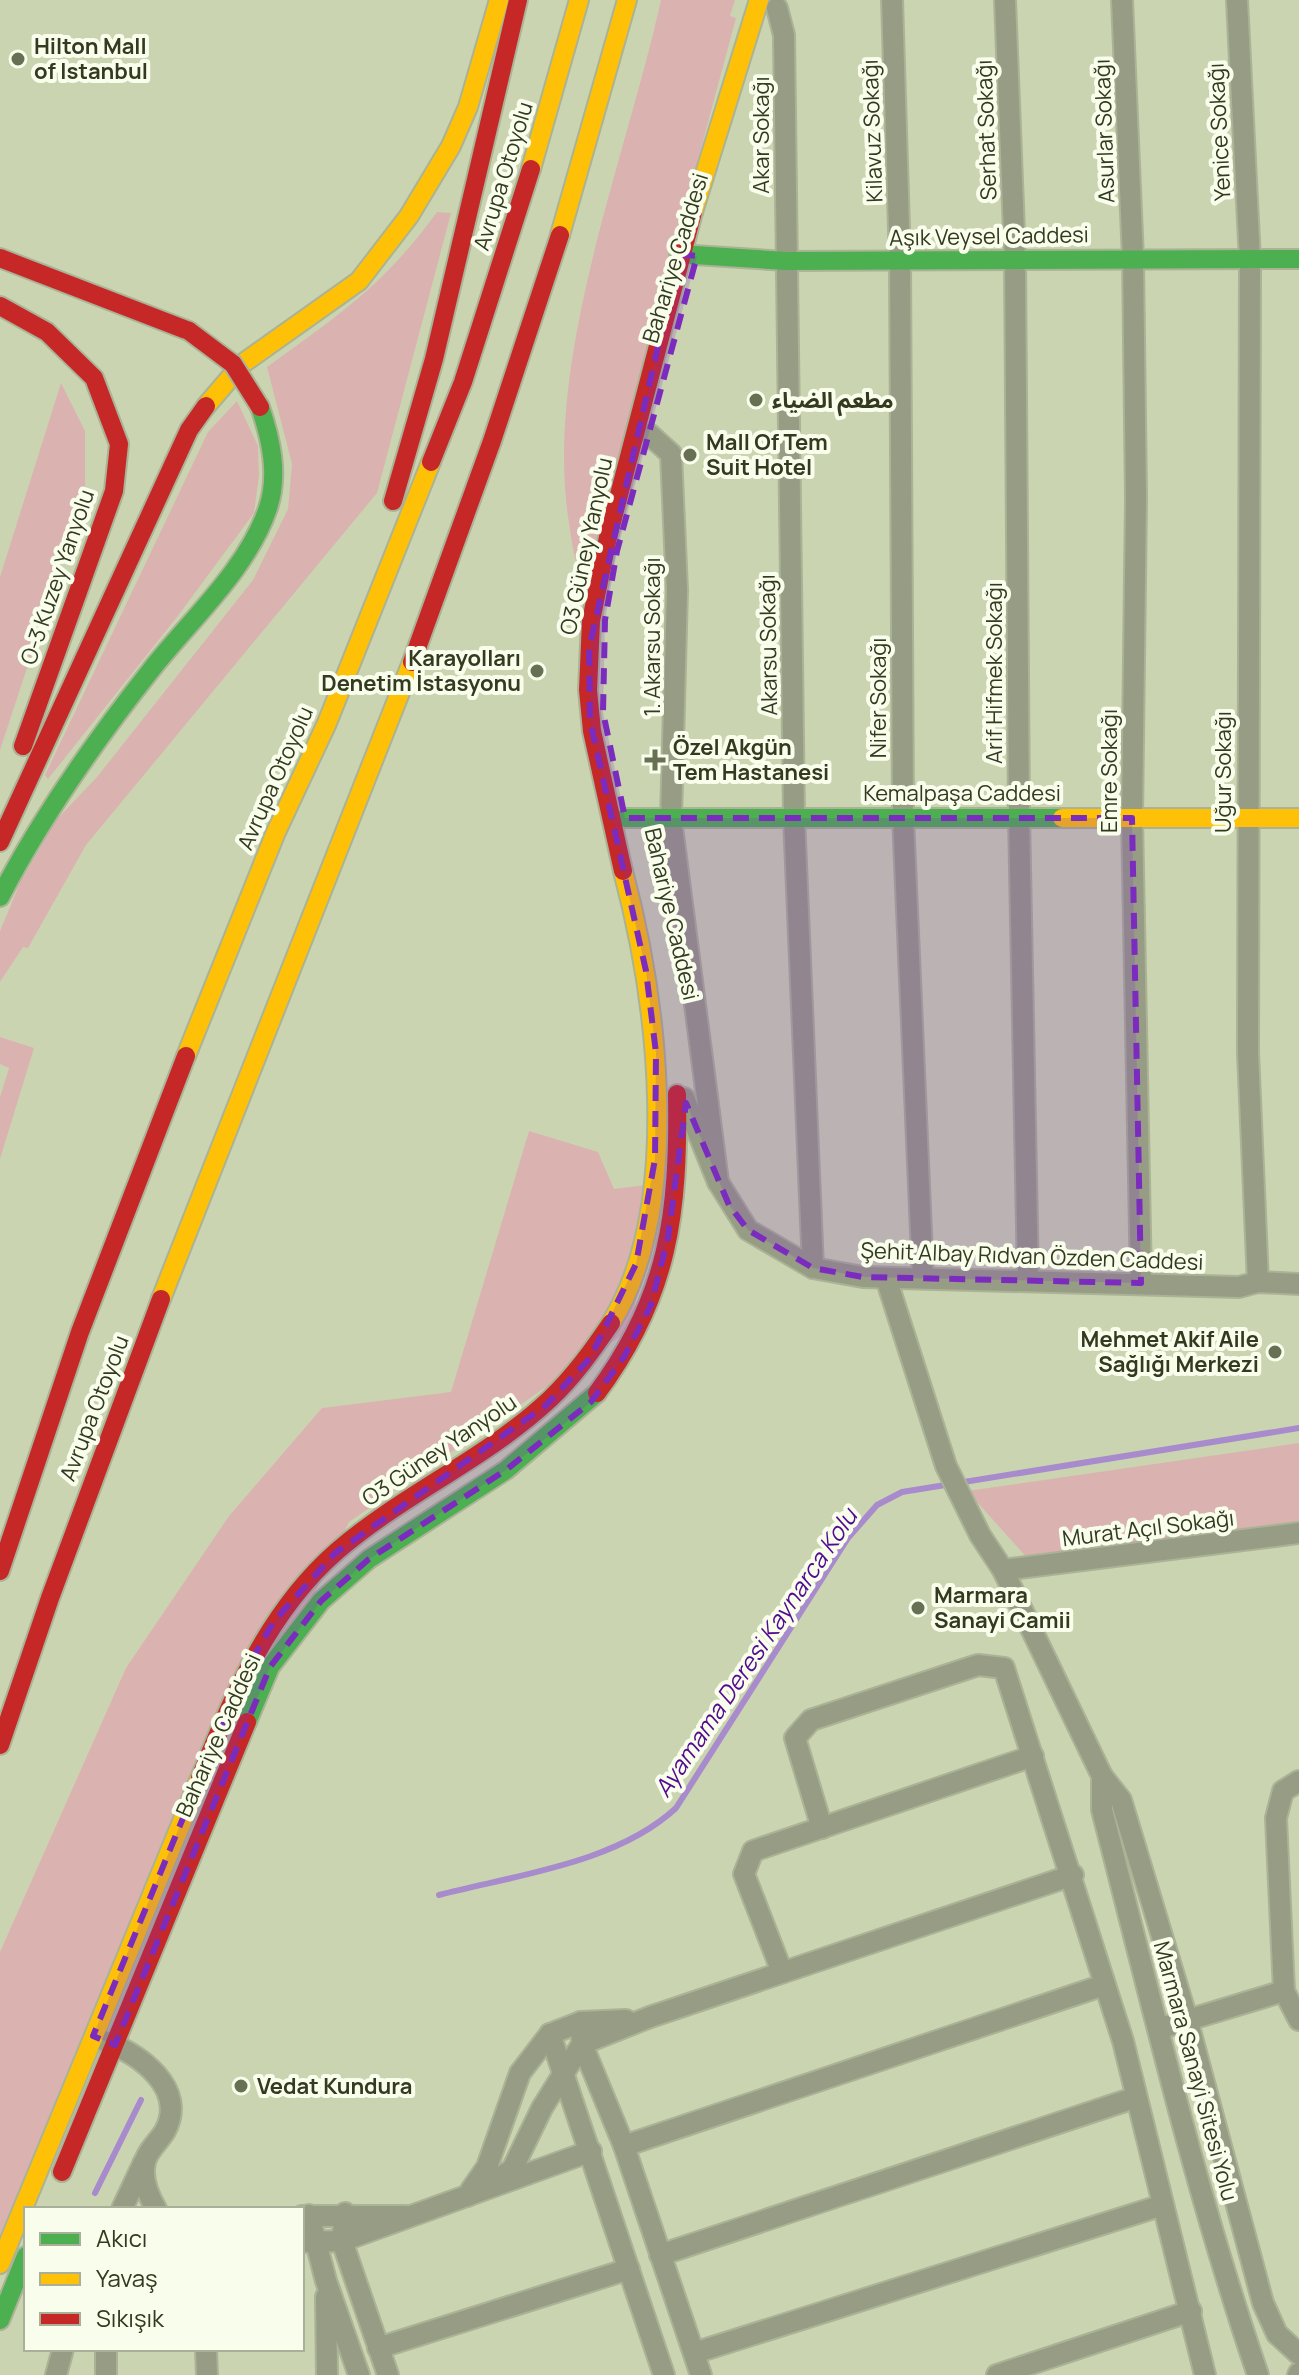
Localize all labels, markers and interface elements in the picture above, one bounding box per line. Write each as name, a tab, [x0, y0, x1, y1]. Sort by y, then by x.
place label: Hilton Mall of Istanbul	[34, 31, 148, 86]
marker: Hilton Mall of Istanbul	[9, 50, 27, 68]
street label: Asurlar Sokağı	[1086, 58, 1122, 204]
street label: Kilavuz Sokağı	[855, 59, 889, 203]
street label: Serhat Sokağı	[969, 59, 1003, 201]
street label: Yenice Sokağı	[1200, 62, 1238, 202]
street label: Akar Sokağı	[746, 76, 776, 194]
street label: Avrupa Otoyolu	[466, 98, 540, 254]
street label: Bahariye Caddesi	[635, 169, 715, 347]
street label: Aşık Veysel Caddesi	[889, 219, 1089, 253]
place label: مطعم الضياء	[772, 385, 894, 417]
marker: مطعم الضياء	[747, 391, 765, 409]
place label: Mall Of Tem Suit Hotel	[706, 427, 828, 482]
marker: Mall Of Tem Suit Hotel	[681, 446, 699, 464]
street label: O3 Güney Yanyolu	[553, 455, 619, 637]
street label: O-3 Kuzey Yanyolu	[13, 485, 101, 669]
street label: 1. Akarsu Sokağı	[637, 557, 667, 717]
street label: Akarsu Sokağı	[752, 574, 784, 716]
street label: Arif Hifmek Sokağı	[979, 582, 1009, 764]
street label: Nifer Sokağı	[863, 638, 893, 758]
place label: Karayolları Denetim İstasyonu	[321, 643, 521, 698]
marker: Karayolları Denetim İstasyonu	[528, 662, 546, 680]
street label: Avrupa Otoyolu	[230, 701, 320, 855]
street label: Emre Sokağı	[1094, 709, 1124, 833]
street label: Uğur Sokağı	[1208, 711, 1238, 833]
place label: Özel Akgün Tem Hastanesi	[673, 732, 829, 787]
marker: Özel Akgün Tem Hastanesi	[644, 749, 666, 771]
street label: Kemalpaşa Caddesi	[863, 778, 1061, 808]
street label: Bahariye Caddesi	[638, 825, 706, 1003]
street label: Şehit Albay Rıdvan Özden Caddesi	[860, 1235, 1204, 1277]
place label: Mehmet Akif Aile Sağlığı Merkezi	[1081, 1324, 1259, 1379]
street label: Avrupa Otoyolu	[52, 1331, 136, 1485]
marker: Mehmet Akif Aile Sağlığı Merkezi	[1266, 1343, 1284, 1361]
street label: O3 Güney Yanyolu	[356, 1387, 522, 1513]
water label: Ayamama Deresi Kaynarca Kolu	[646, 1500, 865, 1803]
street label: Murat Açıl Sokağı	[1060, 1503, 1236, 1553]
place label: Marmara Sanayi Camii	[934, 1580, 1071, 1635]
marker: Marmara Sanayi Camii	[909, 1599, 927, 1617]
street label: Bahariye Caddesi	[168, 1648, 268, 1822]
street label: Marmara Sanayi Sitesi Yolu	[1147, 1938, 1245, 2204]
place label: Vedat Kundura	[257, 2071, 413, 2101]
marker: Vedat Kundura	[232, 2077, 250, 2095]
legend	[24, 2207, 304, 2351]
text: Akıcı	[96, 2221, 147, 2254]
text: Yavaş	[96, 2261, 158, 2294]
text: Sıkışık	[96, 2301, 165, 2334]

